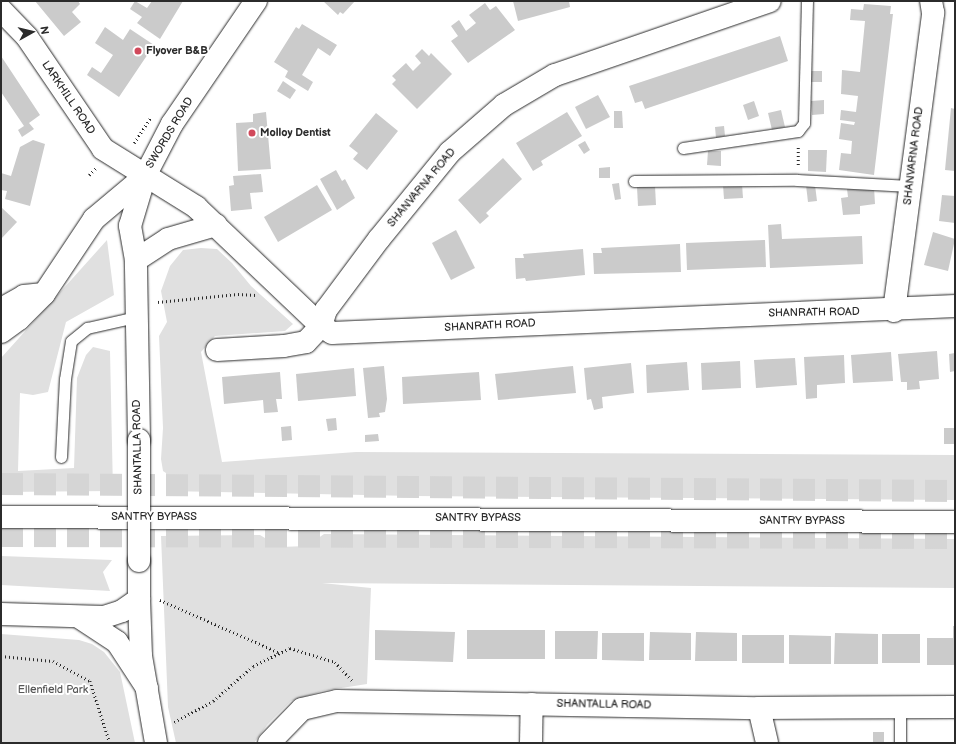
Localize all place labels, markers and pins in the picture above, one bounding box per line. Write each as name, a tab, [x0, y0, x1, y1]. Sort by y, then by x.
place label: Flyover B&B	[146, 44, 208, 58]
marker: Flyover B&B	[133, 46, 143, 56]
place label: Molloy Dentist	[260, 126, 331, 140]
marker: Molloy Dentist	[247, 128, 257, 138]

